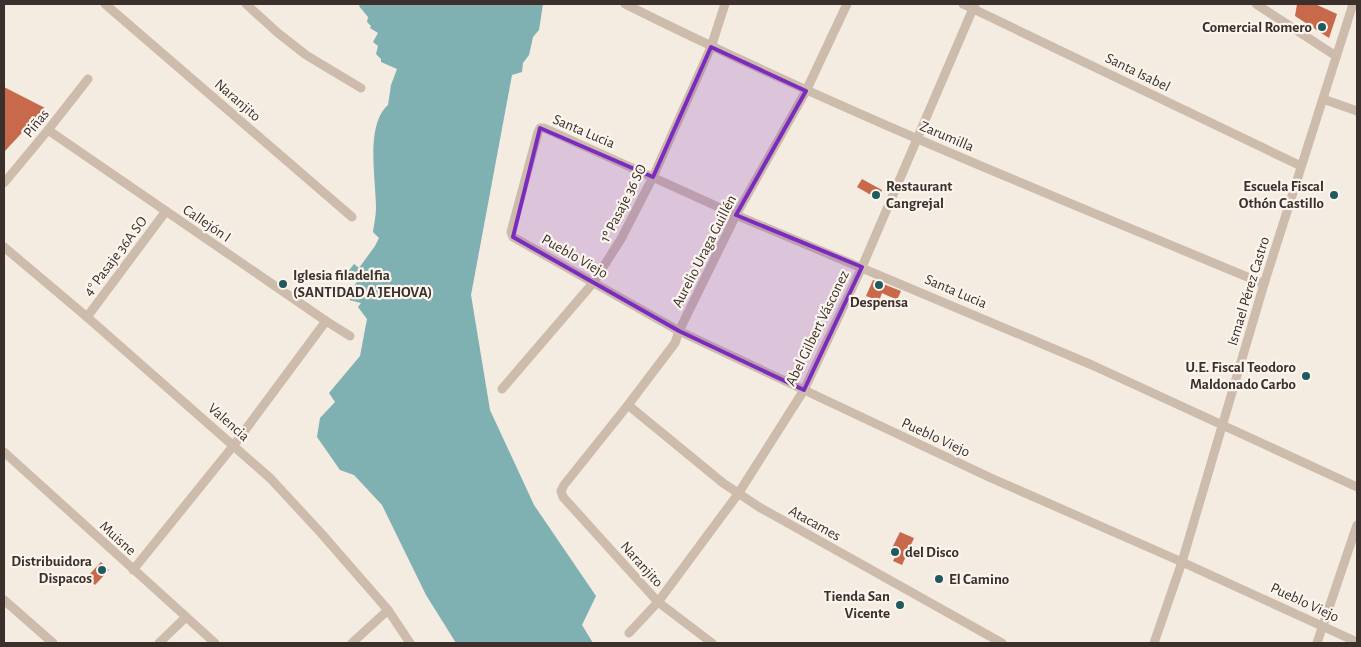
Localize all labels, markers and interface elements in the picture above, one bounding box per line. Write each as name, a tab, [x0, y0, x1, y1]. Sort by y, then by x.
place label: Comercial Romero	[1202, 20, 1312, 35]
marker: Comercial Romero	[1316, 21, 1328, 33]
street label: Santa Isabel	[1103, 50, 1173, 95]
street label: Naranjito	[212, 77, 264, 124]
street label: Piñas	[21, 106, 52, 140]
street label: Santa Lucia	[551, 112, 617, 151]
street label: Zarumilla	[918, 118, 976, 155]
street label: 1º Pasaje 36 SO	[597, 162, 649, 245]
place label: Restaurant Cangrejal	[886, 179, 952, 211]
place label: Escuela Fiscal Othón Castillo	[1239, 179, 1324, 211]
marker: Restaurant Cangrejal	[870, 189, 882, 201]
marker: Escuela Fiscal Othón Castillo	[1328, 189, 1340, 201]
street label: Aurelio Uraga Guillén	[670, 193, 739, 310]
street label: Callejón I	[180, 202, 233, 245]
street label: 4° Pasaje 36A SO	[81, 214, 150, 299]
street label: Pueblo Viejo	[539, 232, 610, 281]
street label: Ismael Pérez Castro	[1225, 235, 1272, 347]
place label: Iglesia filadelfia (SANTIDAD A JEHOVA)	[293, 268, 432, 300]
street label: Abel Gilbert Vásconez	[783, 268, 852, 388]
street label: Santa Lucia	[923, 272, 989, 311]
marker: Iglesia filadelfia (SANTIDAD A JEHOVA)	[277, 278, 289, 290]
marker: Despensa	[873, 279, 885, 291]
place label: Despensa	[850, 295, 908, 310]
place label: U.E. Fiscal Teodoro Maldonado Carbo	[1186, 360, 1296, 392]
marker: U.E. Fiscal Teodoro Maldonado Carbo	[1300, 370, 1312, 382]
street label: Valencia	[205, 401, 252, 444]
street label: Pueblo Viejo	[899, 415, 972, 460]
street label: Atacames	[786, 503, 843, 544]
street label: Muisne	[97, 518, 139, 558]
street label: Naranjito	[617, 539, 666, 590]
place label: del Disco	[905, 545, 959, 560]
marker: del Disco	[889, 546, 901, 558]
place label: Distribuidora Dispacos	[11, 554, 92, 586]
marker: Distribuidora Dispacos	[96, 564, 108, 576]
place label: El Camino	[949, 572, 1009, 587]
marker: El Camino	[933, 573, 945, 585]
street label: Pueblo Viejo	[1268, 580, 1341, 625]
place label: Tienda San Vicente	[824, 589, 890, 621]
marker: Tienda San Vicente	[894, 599, 906, 611]

